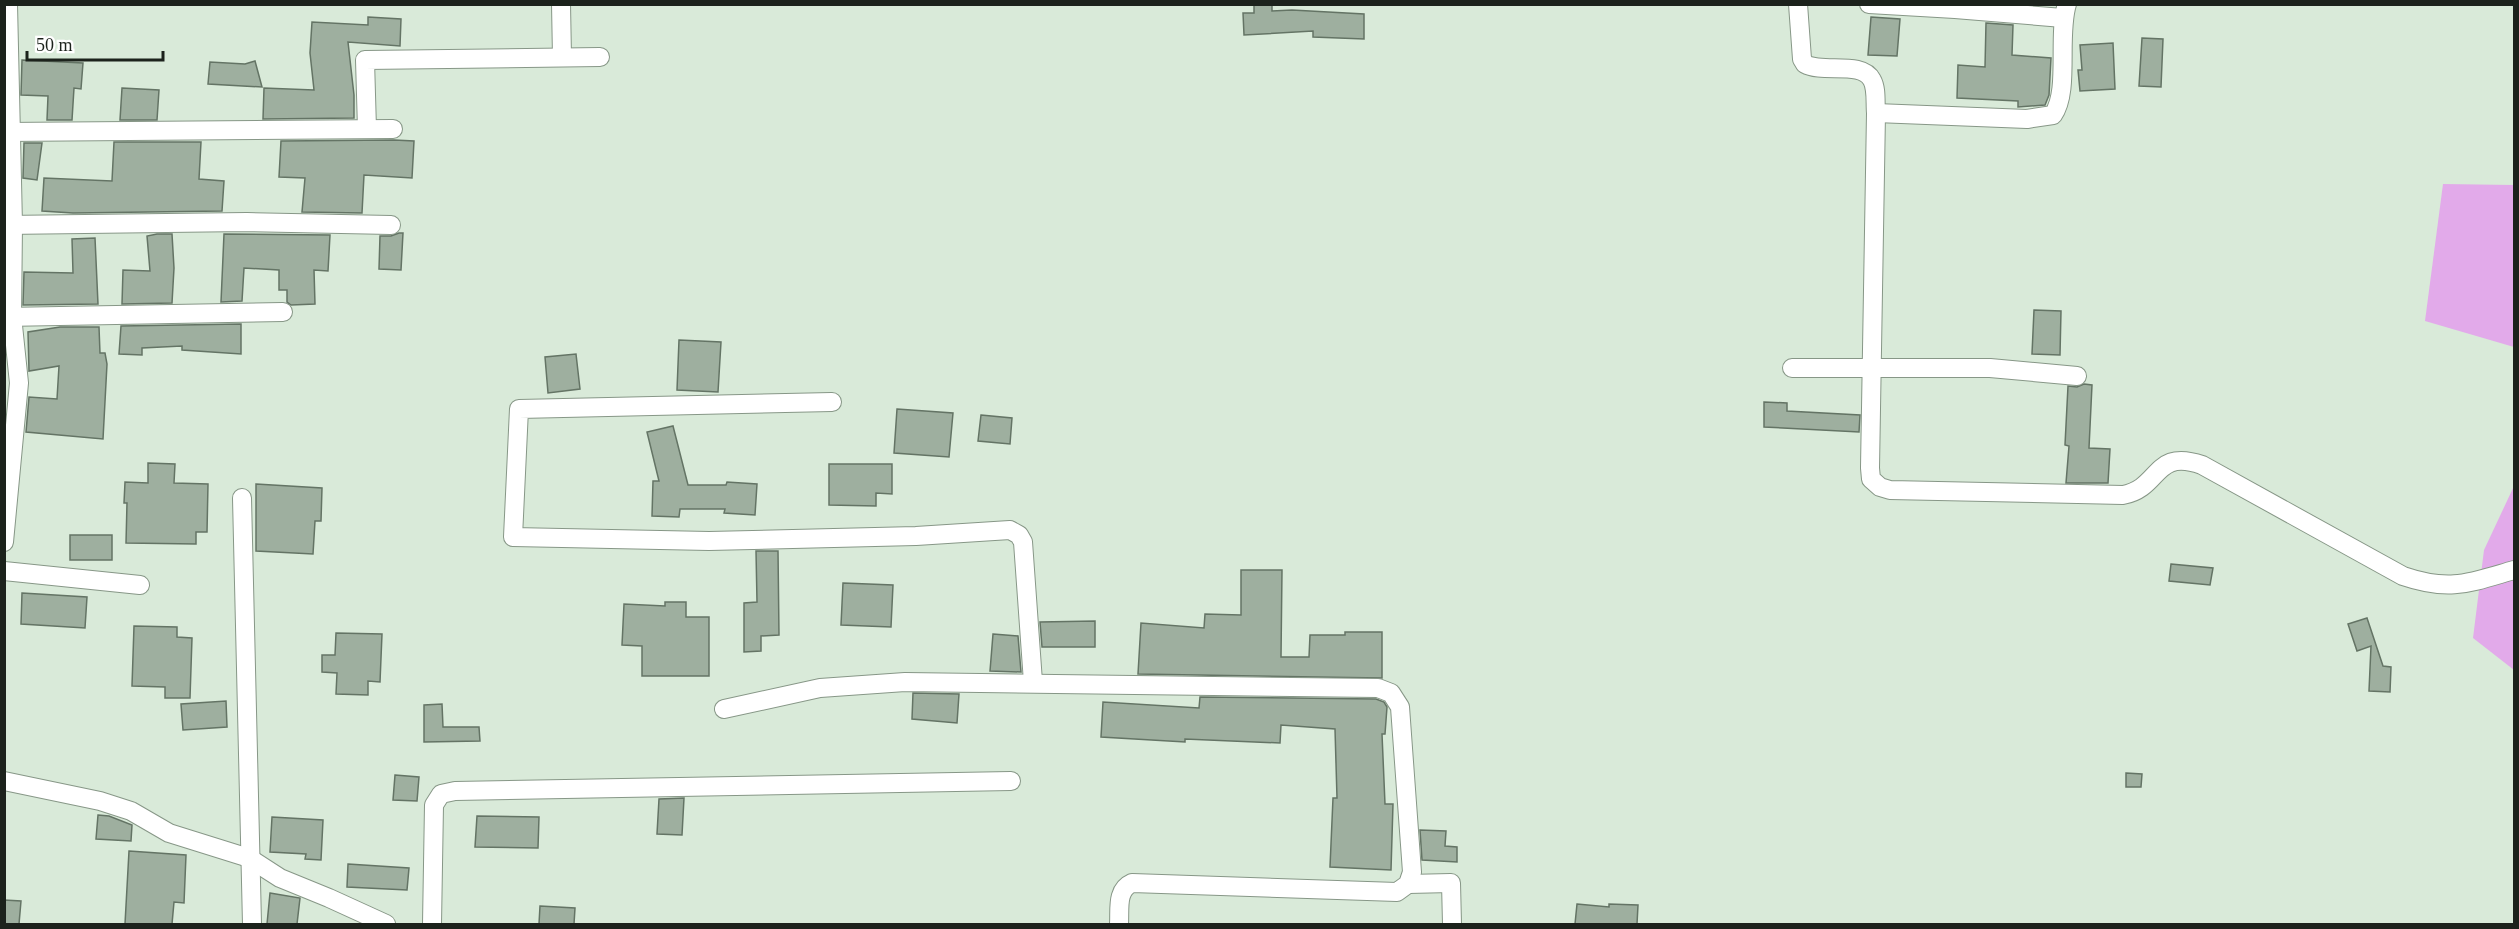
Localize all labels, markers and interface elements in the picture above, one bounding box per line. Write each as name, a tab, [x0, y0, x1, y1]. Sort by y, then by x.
scale bar	[27, 24, 164, 62]
text: 50 m	[36, 35, 73, 55]

